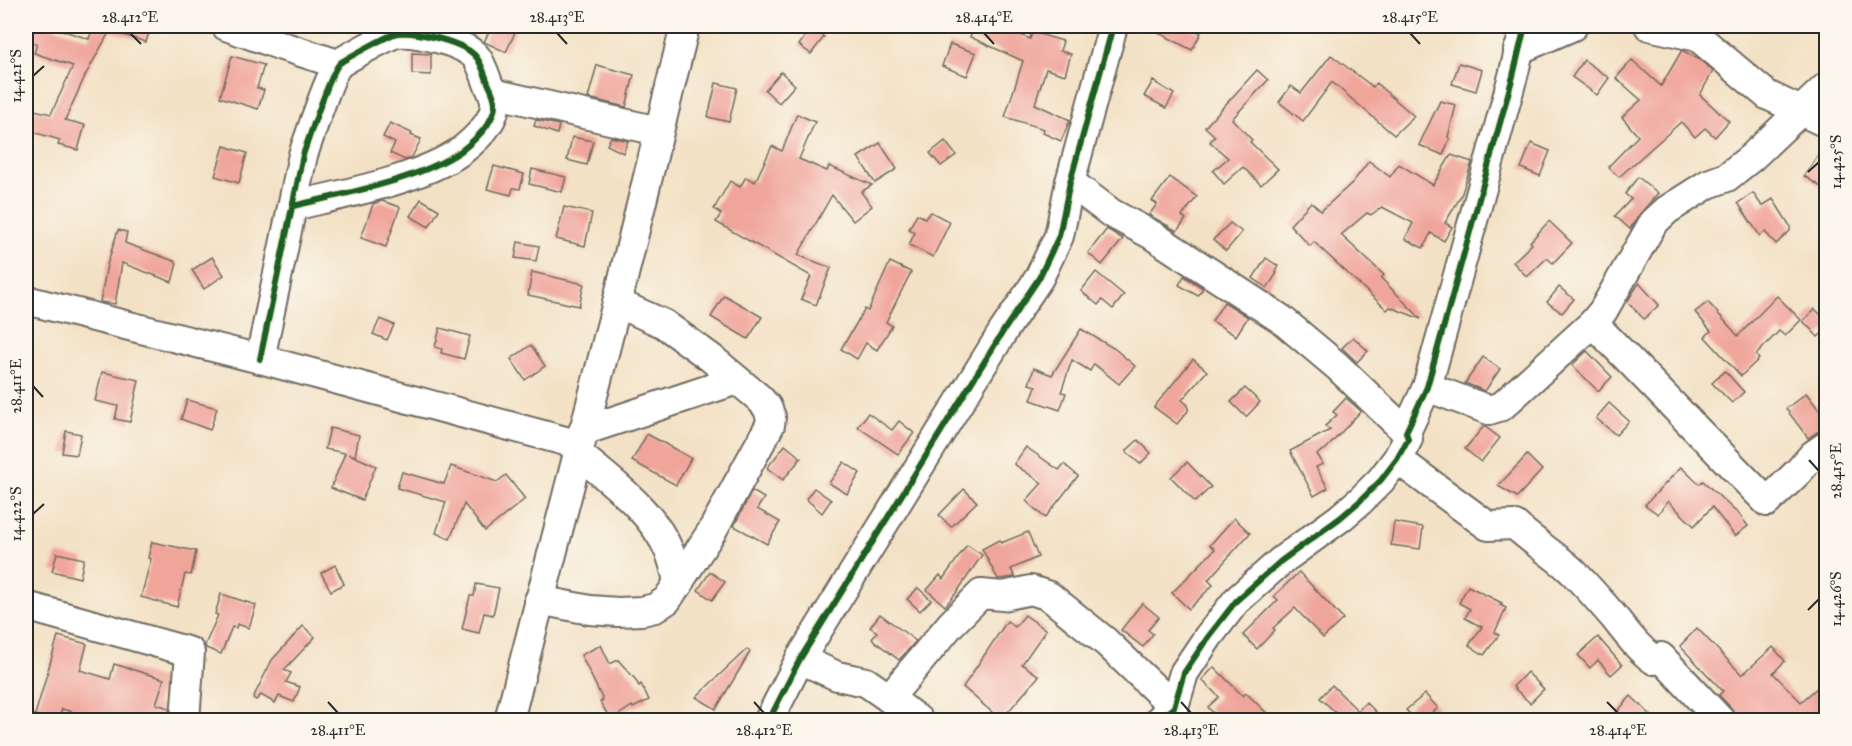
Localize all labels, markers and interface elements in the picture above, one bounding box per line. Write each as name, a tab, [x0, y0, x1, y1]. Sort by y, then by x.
text: 28.412°E	[102, 8, 158, 26]
text: 28.413°E	[529, 8, 585, 26]
text: 28.414°E	[955, 8, 1013, 26]
text: 28.415°E	[1382, 8, 1438, 26]
text: 14.421°S	[7, 49, 25, 103]
text: 14.425°S	[1827, 135, 1845, 189]
text: 28.411°E	[7, 358, 25, 414]
text: 28.415°E	[1827, 443, 1845, 499]
text: 14.422°S	[7, 486, 25, 542]
text: 14.426°S	[1827, 571, 1845, 627]
text: 28.411°E	[310, 721, 366, 739]
text: 28.412°E	[736, 721, 792, 739]
text: 28.413°E	[1163, 721, 1219, 739]
text: 28.414°E	[1589, 721, 1647, 739]

